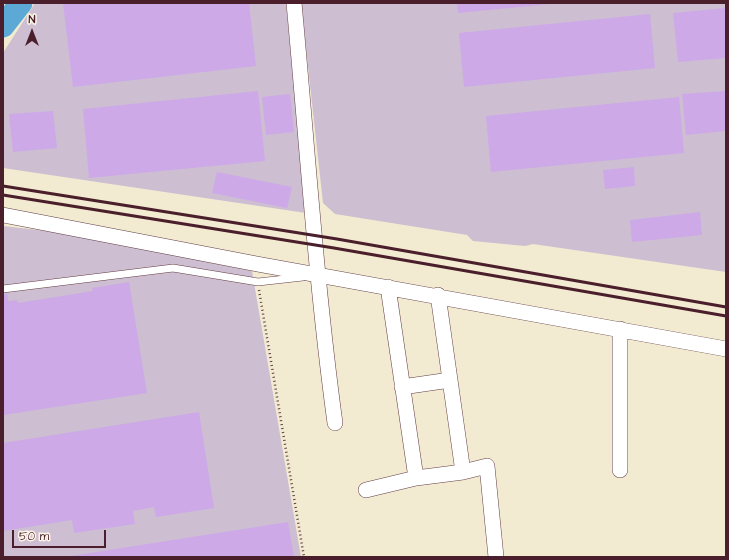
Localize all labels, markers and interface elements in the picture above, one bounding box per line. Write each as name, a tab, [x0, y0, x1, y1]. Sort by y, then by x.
north arrow	[12, 12, 52, 52]
text: N	[29, 12, 35, 27]
scale bar	[14, 522, 108, 548]
text: 50 m	[19, 528, 49, 545]

